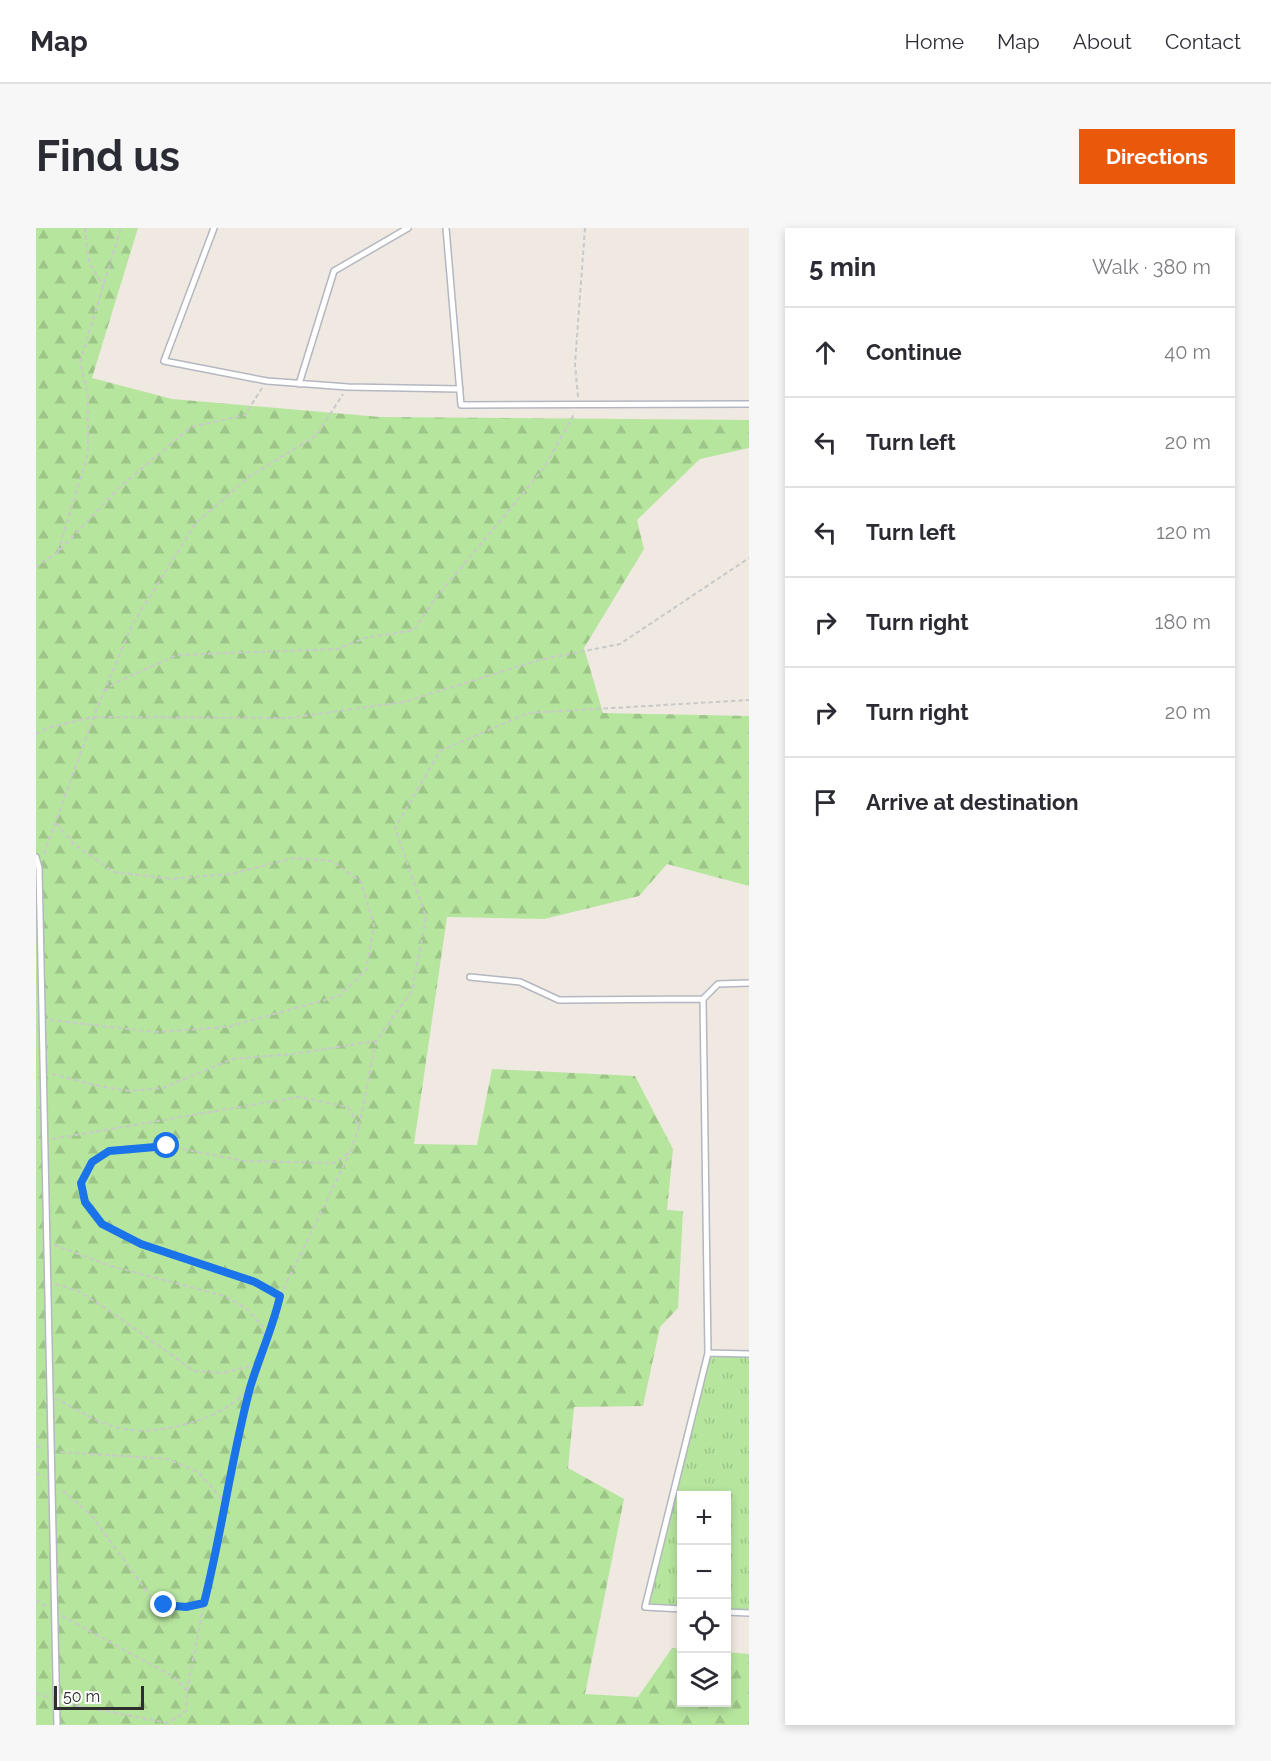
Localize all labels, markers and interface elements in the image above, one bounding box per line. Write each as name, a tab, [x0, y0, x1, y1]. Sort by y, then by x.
text: Map	[30, 25, 88, 58]
text: Home	[905, 29, 964, 54]
text: Map	[997, 29, 1040, 54]
text: About	[1073, 29, 1132, 54]
text: Contact	[1165, 29, 1241, 54]
button: Directions	[1079, 129, 1235, 184]
text: Find us	[36, 132, 180, 181]
text: 5 min	[809, 252, 876, 282]
text: Walk · 380 m	[1092, 255, 1211, 279]
icon: ahead	[809, 336, 842, 369]
text: Continue	[866, 339, 962, 365]
text: 40 m	[1164, 340, 1211, 364]
icon: left	[809, 426, 842, 459]
text: Turn left	[866, 429, 956, 455]
text: 20 m	[1165, 430, 1211, 454]
icon: left	[809, 516, 842, 549]
text: Turn left	[866, 519, 956, 545]
text: 120 m	[1156, 520, 1211, 544]
icon: right	[809, 606, 842, 639]
text: Turn right	[866, 609, 969, 635]
text: 180 m	[1155, 610, 1211, 634]
icon: right	[809, 696, 842, 729]
text: Turn right	[866, 699, 969, 725]
text: 20 m	[1165, 700, 1211, 724]
icon: arrive	[809, 786, 842, 819]
text: Arrive at destination	[866, 789, 1079, 815]
route start	[153, 1132, 179, 1158]
map controls	[677, 1491, 731, 1707]
button: +	[677, 1491, 731, 1545]
button: −	[677, 1545, 731, 1599]
route end	[150, 1591, 176, 1617]
button: locate	[677, 1599, 731, 1653]
button: layers	[677, 1653, 731, 1707]
scale bar	[54, 1683, 144, 1710]
text: 50 m	[63, 1687, 100, 1706]

